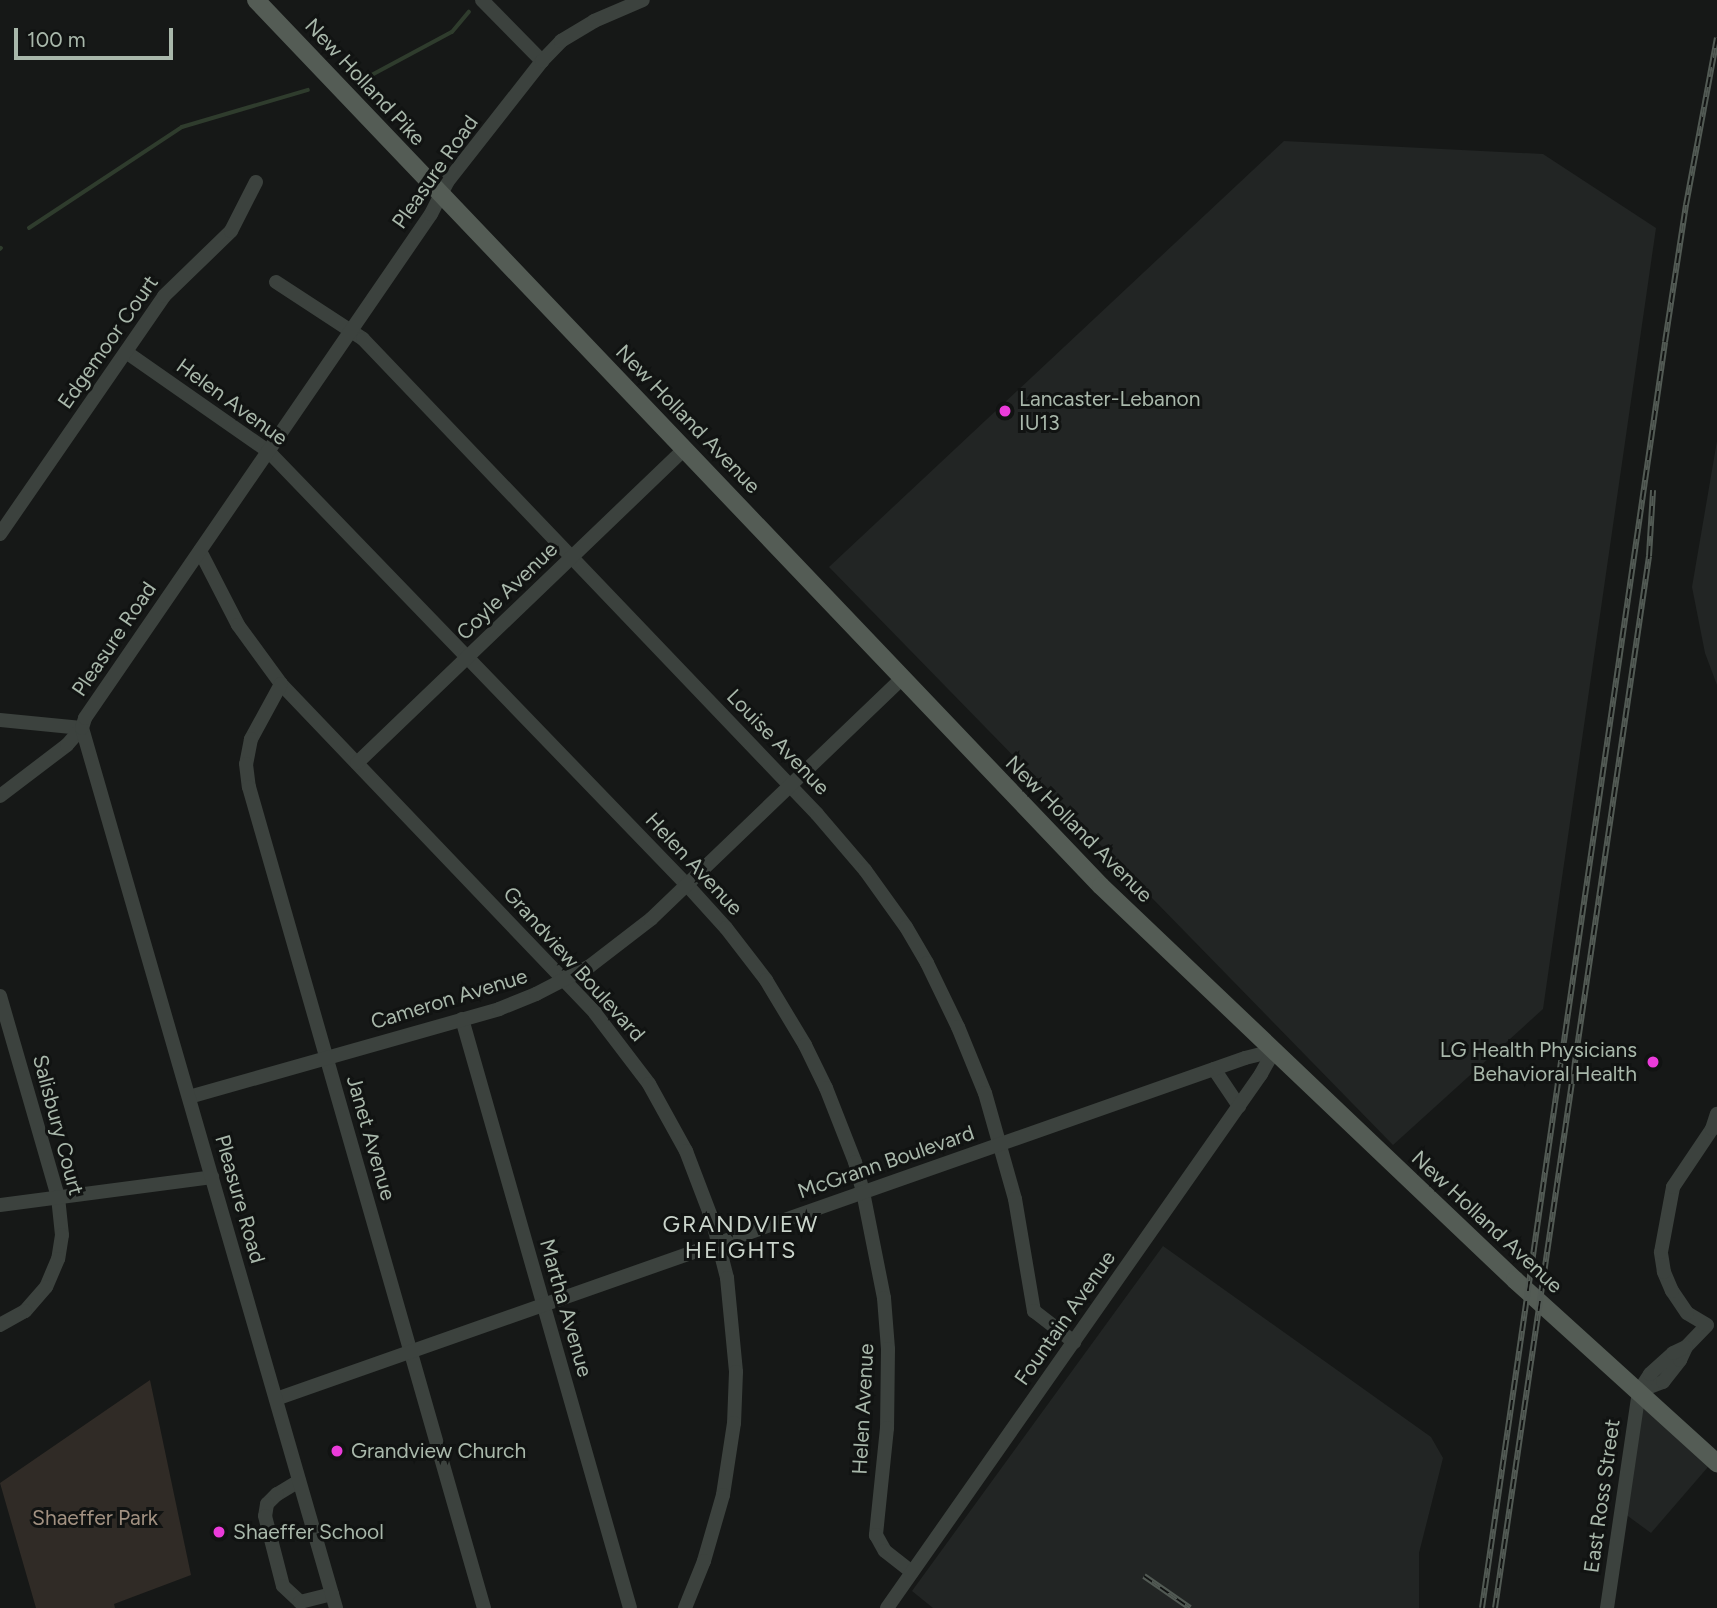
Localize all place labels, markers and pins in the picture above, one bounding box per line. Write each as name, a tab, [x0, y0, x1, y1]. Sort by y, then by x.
place label: Lancaster-Lebanon IU13	[1019, 386, 1200, 436]
marker: Lancaster-Lebanon IU13	[997, 403, 1013, 419]
place label: LG Health Physicians Behavioral Health	[1440, 1037, 1637, 1087]
marker: LG Health Physicians Behavioral Health	[1643, 1052, 1663, 1072]
place label: Grandview Church	[351, 1438, 526, 1464]
marker: Grandview Church	[329, 1443, 345, 1459]
place label: Shaeffer School	[233, 1519, 384, 1545]
marker: Shaeffer School	[211, 1524, 227, 1540]

